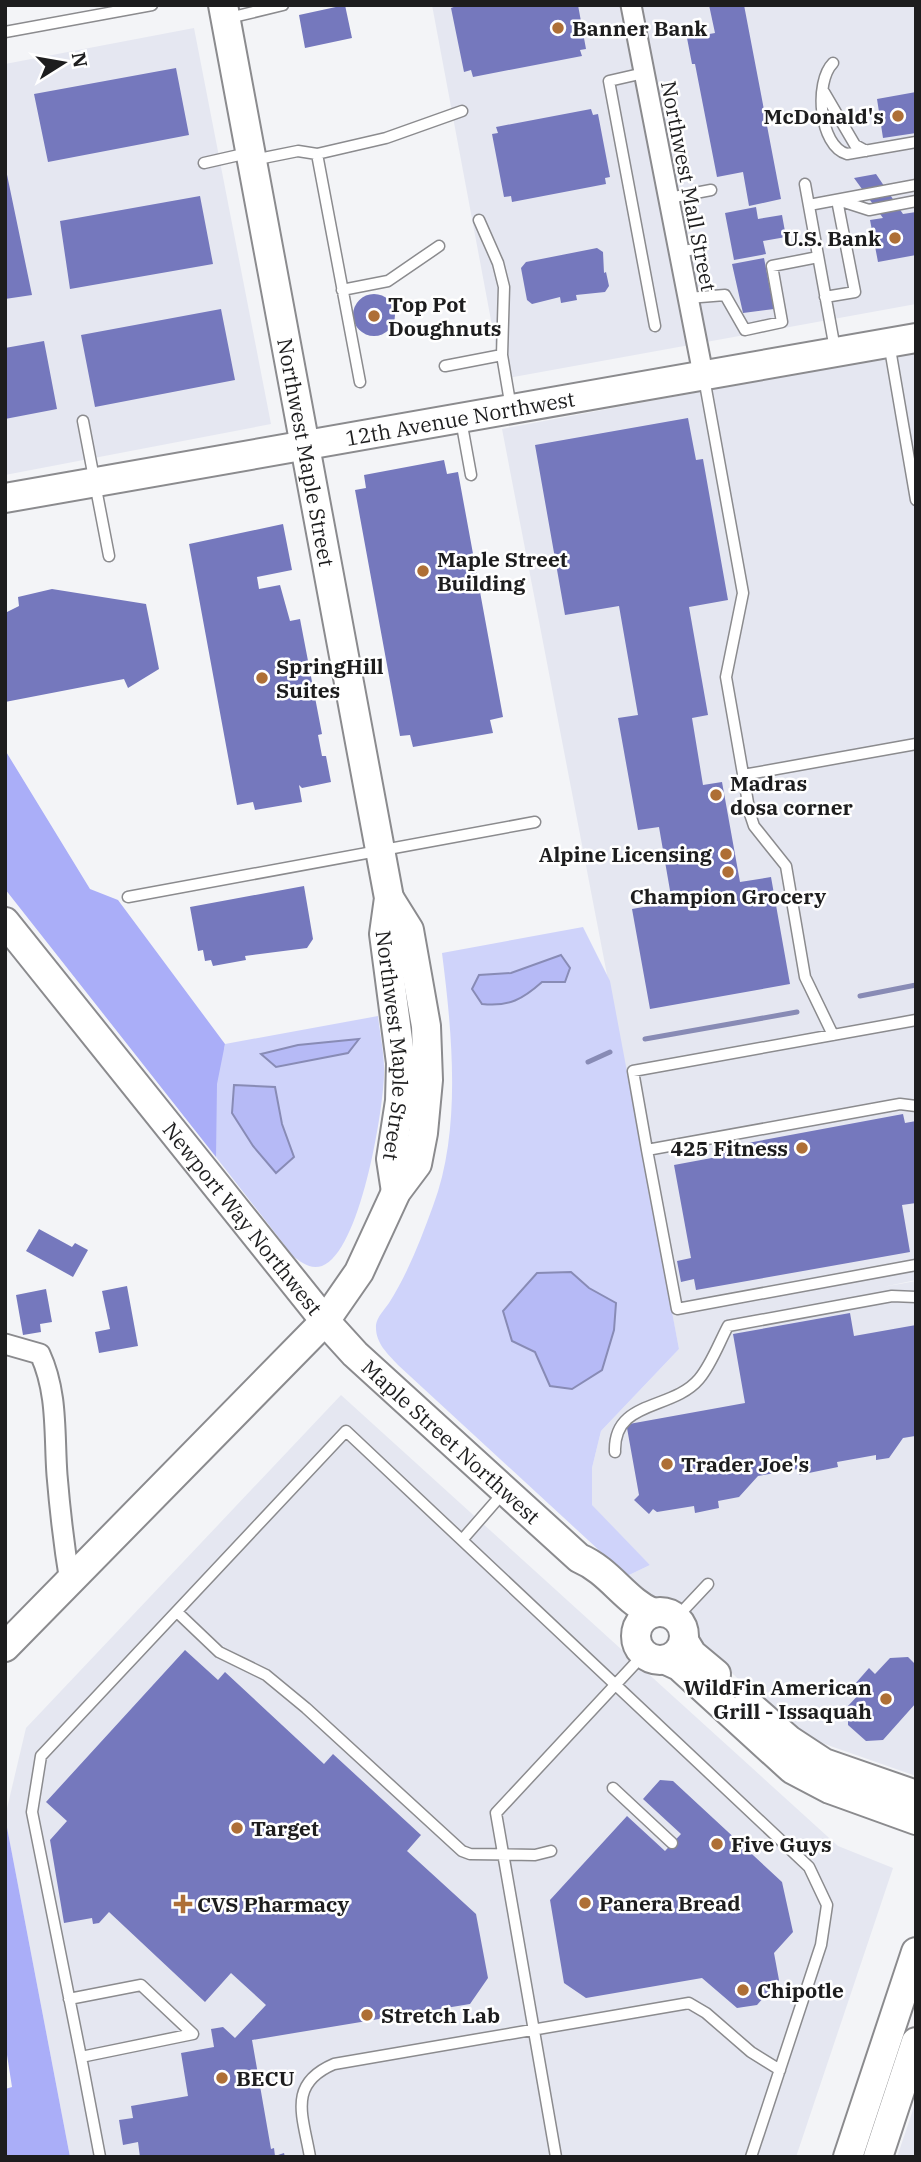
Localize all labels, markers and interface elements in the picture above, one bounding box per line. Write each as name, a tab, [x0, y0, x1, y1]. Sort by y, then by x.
place label: Banner Bank	[572, 14, 707, 42]
marker: Banner Bank	[550, 20, 566, 36]
north arrow	[28, 28, 98, 98]
text: N	[66, 50, 93, 69]
street label: Northwest Mall Street	[655, 78, 723, 294]
place label: McDonald's	[764, 102, 884, 130]
marker: McDonald's	[890, 108, 906, 124]
place label: U.S. Bank	[783, 224, 881, 252]
marker: U.S. Bank	[887, 230, 903, 246]
place label: Top Pot Doughnuts	[388, 290, 502, 342]
marker: Top Pot Doughnuts	[366, 308, 382, 324]
street label: Northwest Maple Street	[271, 336, 341, 569]
street label: 12th Avenue Northwest	[343, 384, 577, 452]
place label: Maple Street Building	[437, 545, 568, 597]
marker: Maple Street Building	[415, 563, 431, 579]
place label: SpringHill Suites	[276, 652, 384, 704]
marker: SpringHill Suites	[254, 670, 270, 686]
place label: Madras dosa corner	[730, 769, 854, 821]
marker: Madras dosa corner	[708, 787, 724, 803]
place label: Alpine Licensing	[539, 840, 713, 868]
marker: Alpine Licensing	[718, 846, 734, 862]
marker: Champion Grocery	[720, 864, 736, 880]
place label: Champion Grocery	[630, 882, 826, 910]
street label: Northwest Maple Street	[370, 929, 415, 1163]
street label: Newport Way Northwest	[157, 1116, 329, 1321]
place label: 425 Fitness	[671, 1134, 788, 1162]
marker: 425 Fitness	[794, 1140, 810, 1156]
street label: Maple Street Northwest	[356, 1353, 546, 1530]
place label: Trader Joe's	[681, 1450, 809, 1478]
marker: Trader Joe's	[659, 1456, 675, 1472]
place label: WildFin American Grill - Issaquah	[683, 1673, 872, 1725]
marker: WildFin American Grill - Issaquah	[878, 1691, 894, 1707]
place label: Target	[251, 1814, 319, 1842]
marker: Target	[229, 1820, 245, 1836]
place label: Five Guys	[731, 1830, 832, 1858]
marker: Five Guys	[709, 1836, 725, 1852]
place label: Panera Bread	[599, 1889, 740, 1917]
place label: CVS Pharmacy	[197, 1890, 349, 1918]
marker: Panera Bread	[577, 1895, 593, 1911]
marker: CVS Pharmacy	[175, 1896, 191, 1912]
place label: Chipotle	[757, 1976, 844, 2004]
marker: Chipotle	[735, 1982, 751, 1998]
place label: Stretch Lab	[381, 2001, 500, 2029]
marker: Stretch Lab	[359, 2007, 375, 2023]
place label: BECU	[236, 2064, 295, 2092]
marker: BECU	[214, 2070, 230, 2086]

